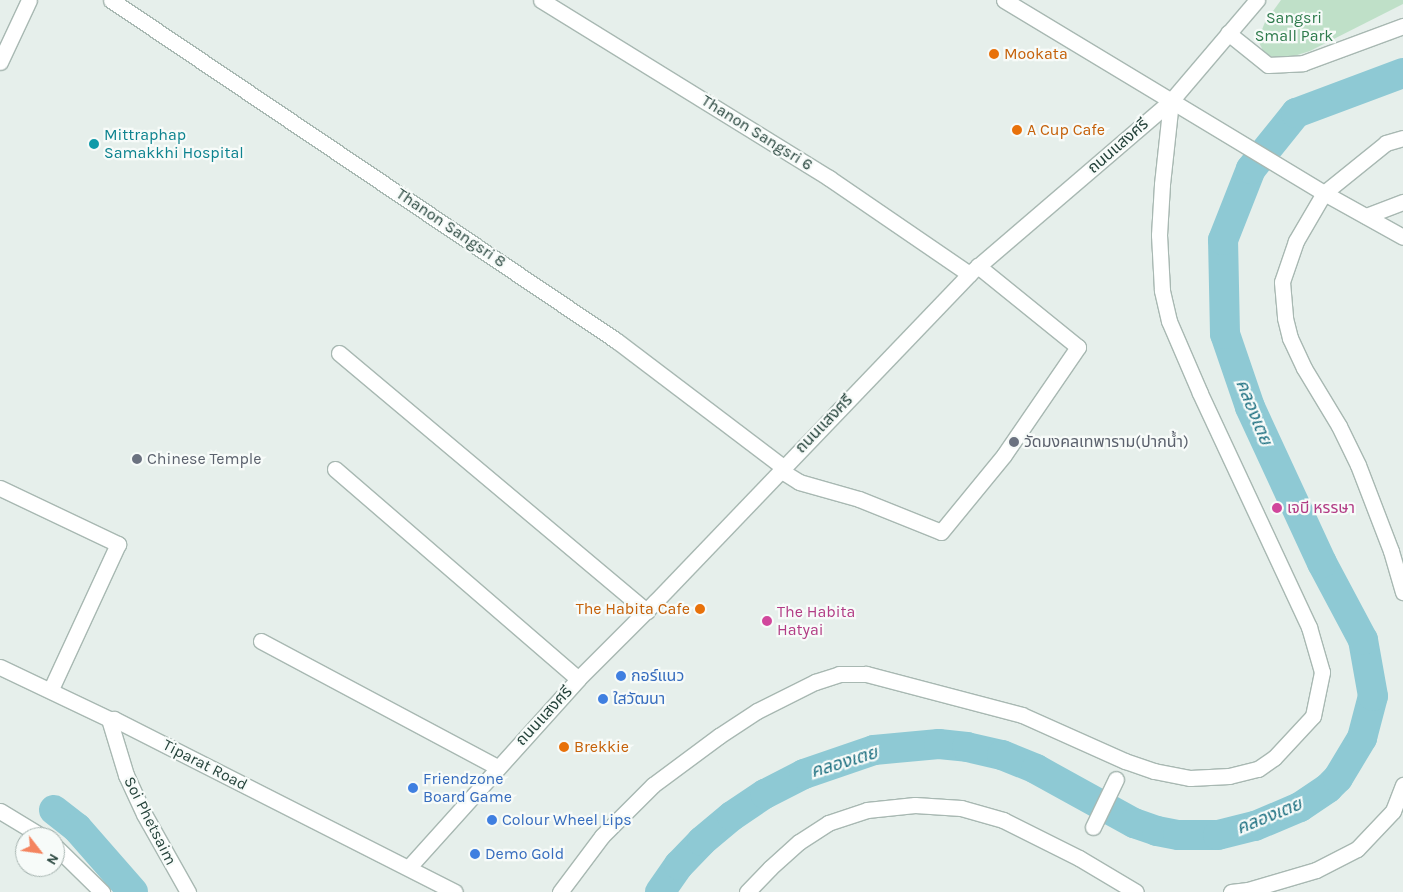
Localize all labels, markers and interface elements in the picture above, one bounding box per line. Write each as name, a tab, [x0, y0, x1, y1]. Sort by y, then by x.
park label: Sangsri Small Park	[1255, 8, 1333, 46]
place label: Mookata	[1004, 44, 1068, 64]
marker: Mookata	[988, 48, 1000, 60]
street label: Thanon Sangsri 6	[698, 91, 816, 175]
street label: ถนนเเสงศรี	[1084, 114, 1152, 178]
place label: A Cup Cafe	[1027, 120, 1105, 140]
marker: A Cup Cafe	[1011, 124, 1023, 136]
place label: Mittraphap Samakkhi Hospital	[104, 125, 244, 163]
marker: Mittraphap Samakkhi Hospital	[88, 138, 100, 150]
street label: Thanon Sangsri 8	[393, 184, 509, 272]
water label: คลองเตย	[1231, 376, 1277, 448]
street label: ถนนเเสงศรี	[791, 391, 857, 457]
place label: วัดมงคลเทพาราม(ปากน้ำ)	[1024, 432, 1189, 452]
marker: วัดมงคลเทพาราม(ปากน้ำ)	[1008, 436, 1020, 448]
place label: Chinese Temple	[147, 449, 262, 469]
marker: Chinese Temple	[131, 453, 143, 465]
place label: เจบี หรรษา	[1287, 498, 1355, 518]
marker: เจบี หรรษา	[1271, 502, 1283, 514]
place label: The Habita Cafe	[576, 599, 690, 619]
place label: The Habita Hatyai	[777, 602, 855, 640]
marker: The Habita Cafe	[694, 603, 706, 615]
marker: The Habita Hatyai	[761, 615, 773, 627]
place label: กอร์แนว	[631, 666, 684, 686]
marker: กอร์แนว	[615, 670, 627, 682]
street label: ถนนเเสงศรี	[512, 682, 576, 750]
place label: ใสวัฒนา	[613, 689, 665, 709]
marker: ใสวัฒนา	[597, 693, 609, 705]
street label: Tiparat Road	[160, 736, 250, 794]
place label: Brekkie	[574, 737, 629, 757]
marker: Brekkie	[558, 741, 570, 753]
water label: คลองเตย	[808, 742, 880, 782]
place label: Friendzone Board Game	[423, 769, 512, 807]
street label: Soi Phetsaim	[120, 774, 180, 868]
marker: Friendzone Board Game	[407, 782, 419, 794]
water label: คลองเตย	[1233, 793, 1305, 839]
place label: Colour Wheel Lips	[502, 810, 632, 830]
marker: Colour Wheel Lips	[486, 814, 498, 826]
north arrow	[15, 827, 65, 877]
place label: Demo Gold	[485, 844, 564, 864]
marker: Demo Gold	[469, 848, 481, 860]
text: N	[43, 851, 62, 868]

